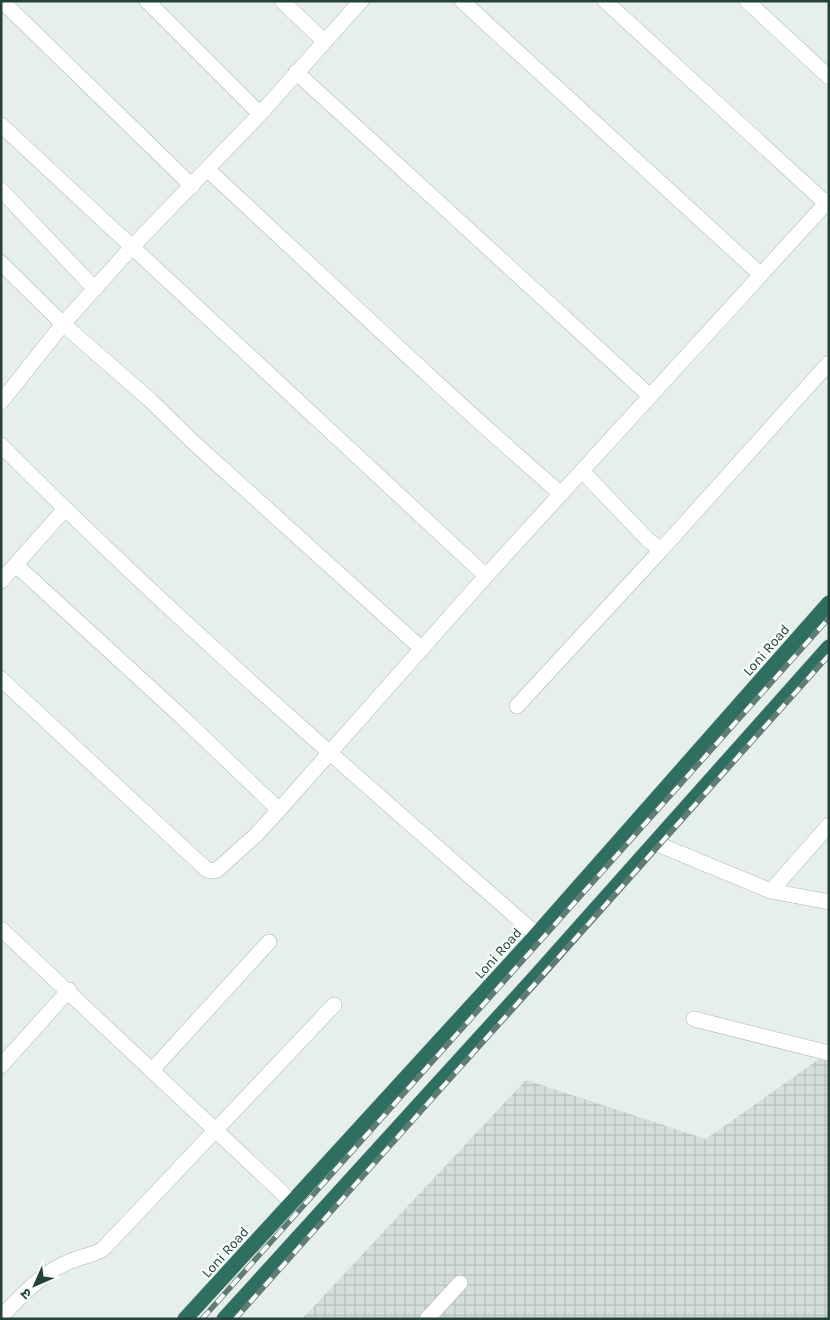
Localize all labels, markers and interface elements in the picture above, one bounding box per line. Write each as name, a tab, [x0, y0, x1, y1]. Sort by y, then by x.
street label: Loni Road	[740, 621, 793, 679]
street label: Loni Road	[471, 924, 526, 982]
street label: Loni Road	[198, 1223, 253, 1281]
north arrow	[10, 1260, 60, 1310]
text: उ	[17, 1284, 35, 1303]

